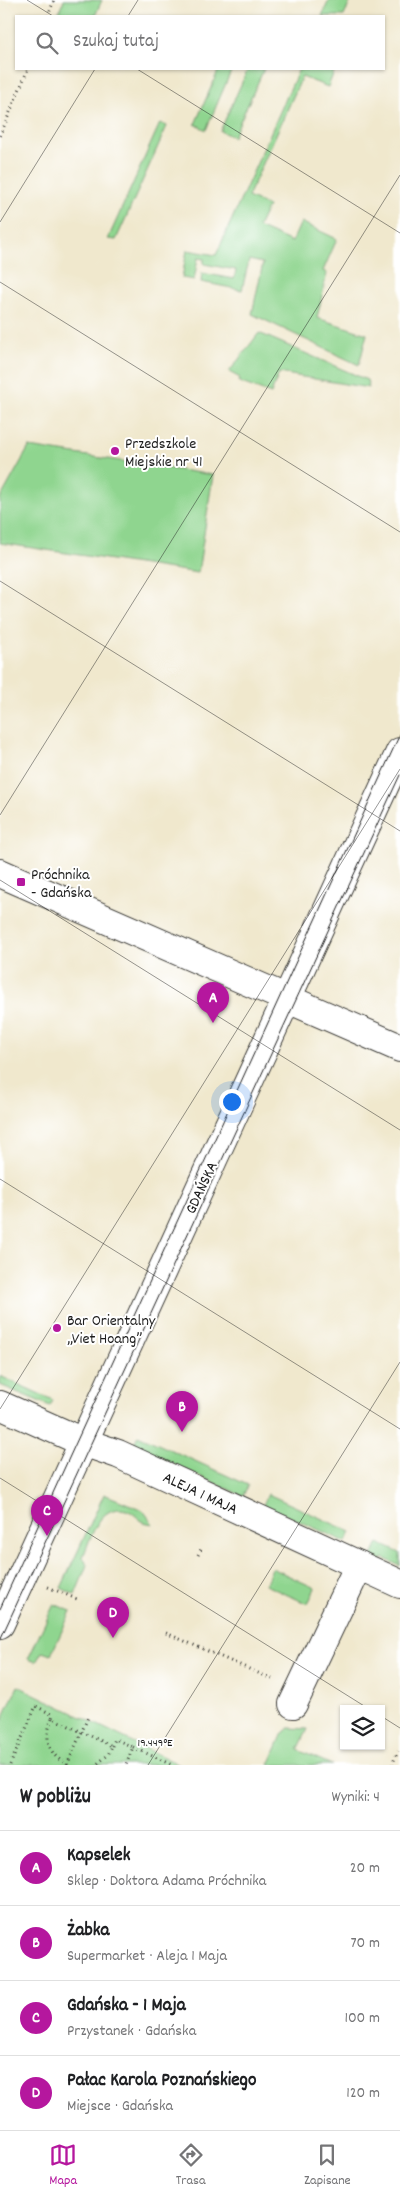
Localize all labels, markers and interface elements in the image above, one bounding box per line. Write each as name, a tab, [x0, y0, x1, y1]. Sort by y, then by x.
search box	[15, 15, 385, 70]
icon: search	[33, 29, 61, 57]
text: Szukaj tutaj	[73, 29, 159, 56]
place label: Przedszkole Miejskie nr 41	[125, 433, 203, 474]
marker: Przedszkole Miejskie nr 41	[109, 445, 121, 457]
place label: Próchnika - Gdańska	[31, 864, 92, 905]
marker: Próchnika - Gdańska	[15, 876, 27, 888]
pin: A	[197, 982, 229, 1023]
your location	[219, 1089, 245, 1115]
street label: GDAŃSKA	[180, 1158, 225, 1218]
place label: Bar Orientalny „Viet Hoang”	[67, 1310, 156, 1351]
marker: Bar Orientalny „Viet Hoang”	[51, 1322, 63, 1334]
pin: B	[166, 1391, 198, 1432]
street label: ALEJA 1 MAJA	[159, 1467, 242, 1522]
pin: C	[31, 1495, 63, 1536]
pin: D	[97, 1597, 129, 1638]
map controls	[340, 1705, 385, 1750]
button: layers	[340, 1705, 385, 1750]
text: 19.449°E	[138, 1735, 173, 1752]
text: W pobliżu	[20, 1783, 91, 1813]
text: Wyniki: 4	[332, 1786, 380, 1809]
text: Kapselek	[67, 1843, 130, 1870]
text: A	[32, 1857, 40, 1880]
text: 20 m	[350, 1857, 380, 1880]
text: Sklep · Doktora Adama Próchnika	[67, 1870, 266, 1893]
text: Żabka	[67, 1918, 109, 1945]
text: B	[32, 1932, 40, 1955]
text: 70 m	[350, 1932, 380, 1955]
text: Supermarket · Aleja 1 Maja	[67, 1945, 227, 1968]
text: Gdańska - 1 Maja	[67, 1993, 186, 2020]
text: C	[32, 2007, 40, 2030]
text: 100 m	[344, 2007, 380, 2030]
text: Przystanek · Gdańska	[67, 2020, 196, 2043]
text: Pałac Karola Poznańskiego	[67, 2068, 256, 2095]
text: D	[32, 2082, 40, 2105]
text: 120 m	[346, 2082, 380, 2105]
text: Miejsce · Gdańska	[67, 2095, 173, 2118]
tab: Mapa	[49, 2141, 77, 2191]
tab: Trasa	[176, 2141, 205, 2191]
tab: Zapisane	[304, 2141, 351, 2191]

